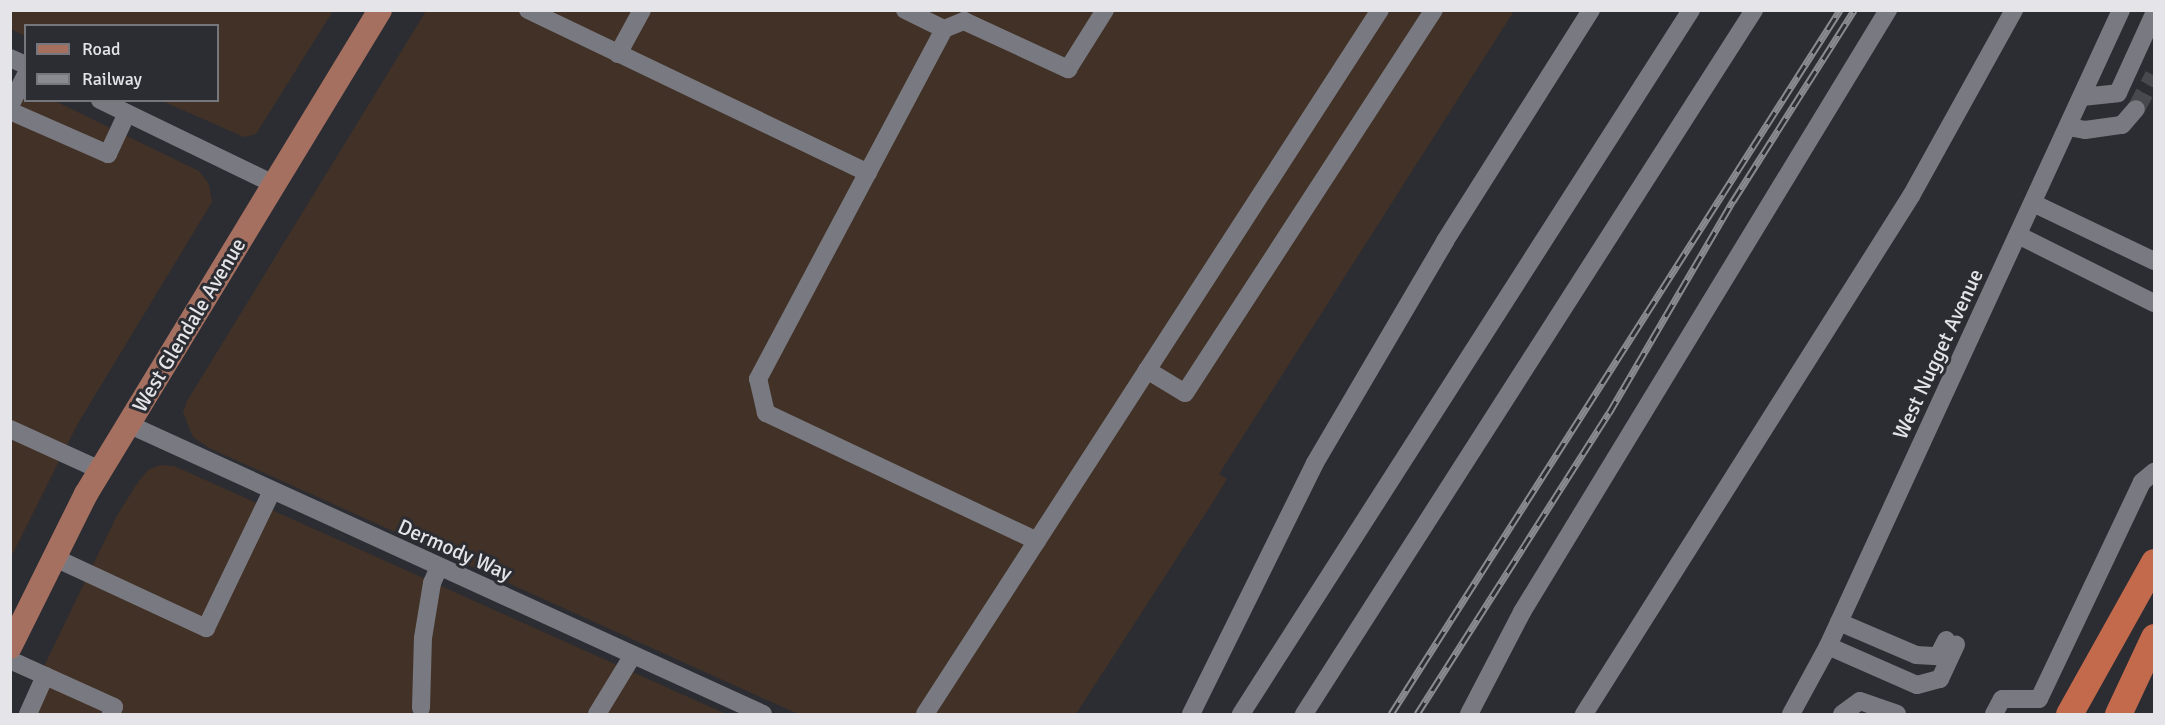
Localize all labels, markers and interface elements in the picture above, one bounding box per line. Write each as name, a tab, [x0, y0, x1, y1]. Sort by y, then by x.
legend	[24, 24, 219, 102]
text: Road	[82, 38, 121, 60]
text: Railway	[82, 68, 142, 90]
street label: West Glendale Avenue	[127, 233, 251, 417]
street label: West Nugget Avenue	[1888, 265, 1988, 443]
street label: Dermody Way	[394, 514, 516, 586]

